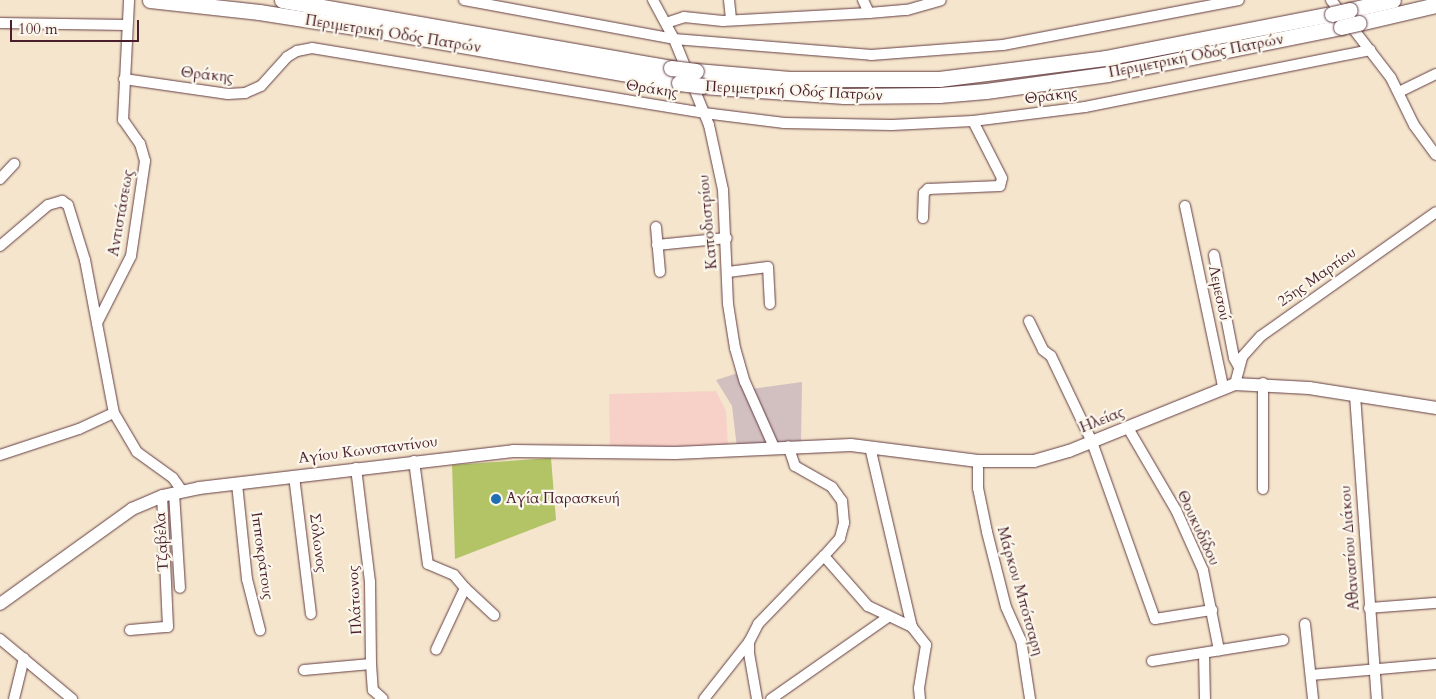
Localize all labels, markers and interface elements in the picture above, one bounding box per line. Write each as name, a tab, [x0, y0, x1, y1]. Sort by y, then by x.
scale bar	[12, 10, 141, 42]
street label: Περιμετρική Οδός Πατρών	[304, 11, 482, 57]
text: 100 m	[18, 19, 58, 39]
street label: Περιμετρική Οδός Πατρών	[1107, 30, 1285, 82]
street label: Θράκης	[180, 63, 234, 87]
street label: Θράκης	[624, 76, 680, 102]
street label: Περιμετρική Οδός Πατρών	[705, 77, 883, 105]
street label: Θράκης	[1024, 84, 1078, 108]
street label: Αντιστάσεως	[105, 168, 137, 258]
street label: Καποδιστρίου	[695, 174, 721, 270]
street label: 25ης Μαρτίου	[1274, 243, 1360, 311]
street label: Λεμεσού	[1204, 264, 1234, 322]
street label: Ηλείας	[1077, 403, 1127, 437]
street label: Αγίου Κωνσταντίνου	[297, 433, 439, 467]
street label: Αθανασίου Διάκου	[1337, 485, 1363, 611]
street label: Θουκυδίδου	[1173, 488, 1223, 568]
place label: Αγία Παρασκευή	[506, 490, 620, 508]
marker: Αγία Παρασκευή	[490, 493, 502, 505]
street label: Ιπποκράτους	[247, 511, 277, 601]
street label: Τζαβέλα	[151, 512, 173, 572]
street label: Σόλωνος	[305, 512, 331, 574]
street label: Μάρκου Μπότσαρη	[993, 525, 1047, 657]
street label: Πλάτωνος	[344, 565, 366, 635]

